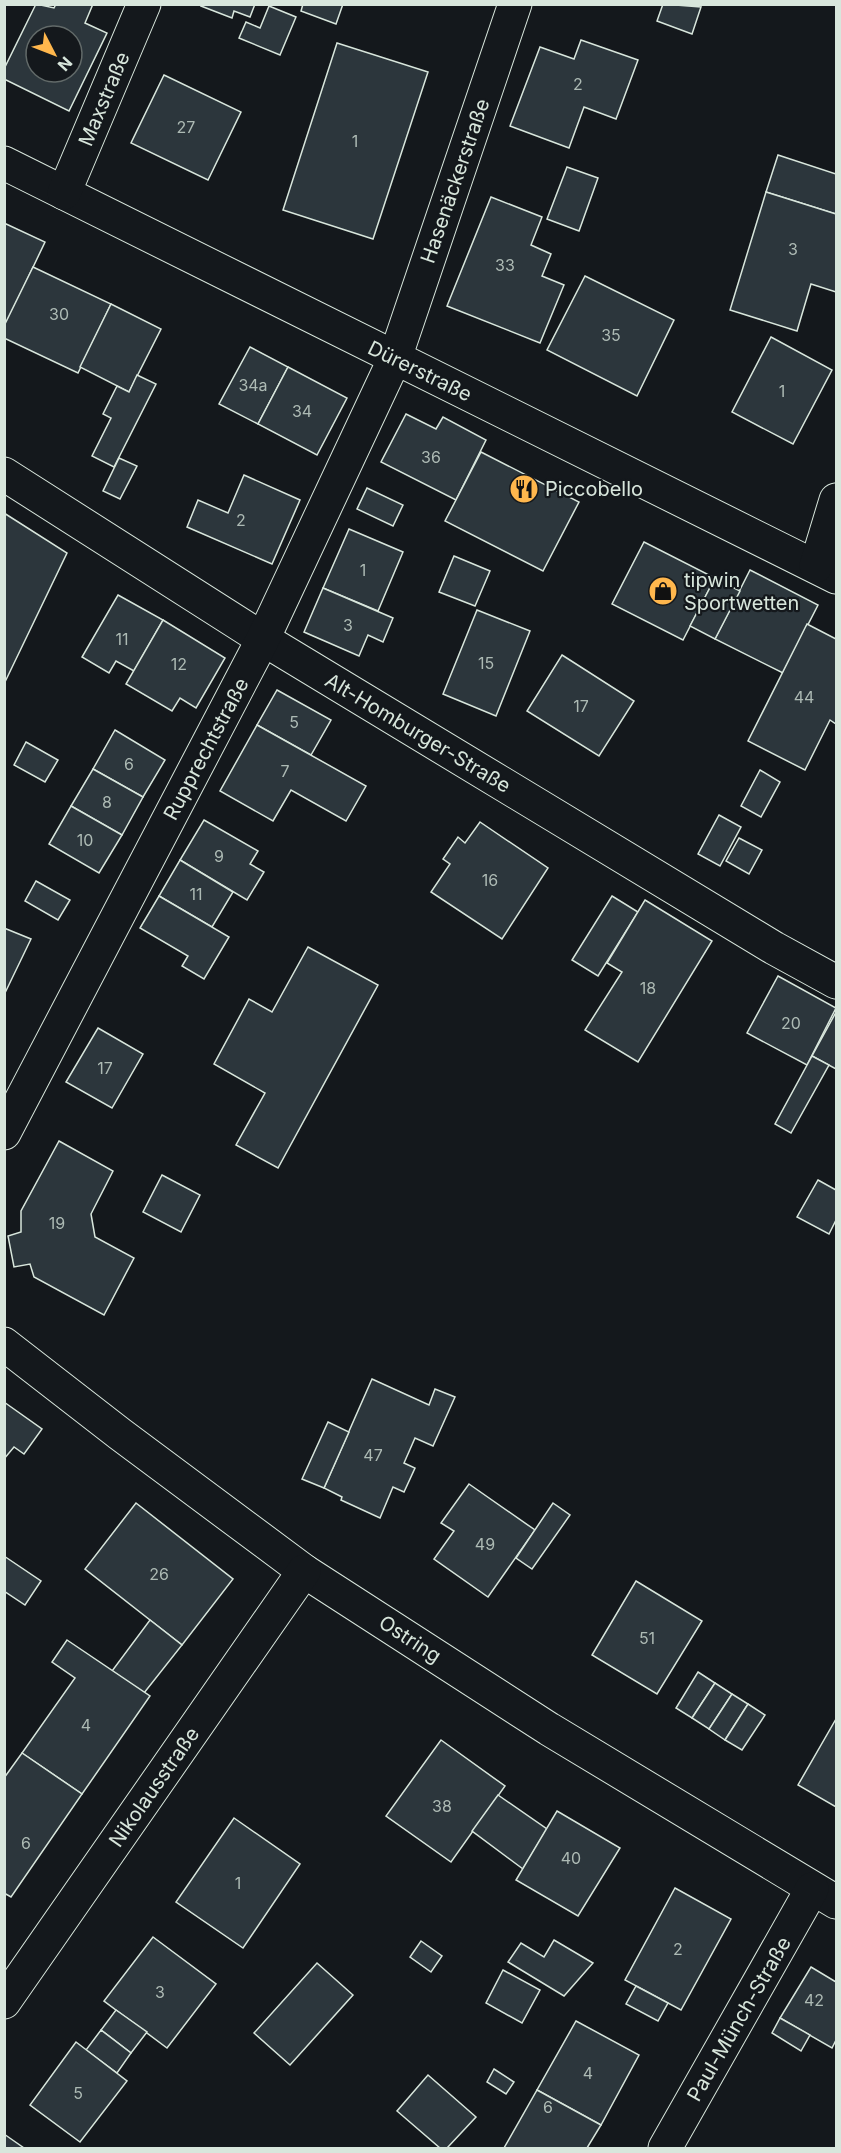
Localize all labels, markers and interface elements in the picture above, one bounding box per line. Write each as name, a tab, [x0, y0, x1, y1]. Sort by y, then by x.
north arrow	[24, 24, 84, 84]
street label: Maxstraße	[73, 48, 135, 150]
text: N	[54, 53, 77, 75]
house number: 2	[573, 74, 583, 94]
street label: Hasenäckerstraße	[416, 96, 494, 266]
house number: 27	[177, 117, 195, 137]
house number: 1	[352, 131, 358, 151]
house number: 3	[788, 239, 798, 259]
house number: 33	[495, 255, 515, 275]
house number: 30	[49, 304, 69, 324]
house number: 35	[601, 325, 621, 345]
street label: Dürerstraße	[364, 336, 476, 406]
house number: 34a	[238, 375, 268, 395]
house number: 1	[779, 381, 785, 401]
house number: 34	[292, 401, 312, 421]
house number: 36	[421, 447, 441, 467]
restaurant icon: Piccobello	[508, 473, 540, 505]
place label: Piccobello	[545, 477, 643, 501]
house number: 2	[236, 510, 246, 530]
house number: 1	[360, 560, 366, 580]
place label: tipwin Sportwetten	[684, 568, 799, 615]
shop icon: tipwin Sportwetten	[647, 575, 679, 607]
house number: 3	[343, 615, 353, 635]
house number: 11	[115, 629, 129, 649]
house number: 15	[478, 653, 494, 673]
house number: 12	[171, 654, 187, 674]
street label: Alt-Homburger-Straße	[321, 668, 515, 798]
street label: Rupprechtstraße	[158, 674, 254, 824]
house number: 44	[794, 687, 814, 707]
house number: 17	[573, 696, 589, 716]
house number: 5	[289, 712, 299, 732]
house number: 6	[124, 754, 134, 774]
house number: 7	[280, 761, 290, 781]
house number: 8	[102, 792, 112, 812]
house number: 10	[77, 830, 93, 850]
house number: 9	[214, 846, 224, 866]
house number: 16	[482, 870, 498, 890]
house number: 11	[189, 884, 203, 904]
house number: 18	[640, 978, 656, 998]
house number: 20	[781, 1013, 801, 1033]
house number: 17	[97, 1058, 113, 1078]
house number: 19	[49, 1213, 65, 1233]
house number: 47	[363, 1445, 383, 1465]
house number: 49	[475, 1534, 495, 1554]
house number: 26	[149, 1564, 169, 1584]
street label: Ostring	[374, 1610, 446, 1668]
house number: 51	[639, 1628, 655, 1648]
house number: 4	[81, 1715, 91, 1735]
street label: Nikolausstraße	[104, 1722, 204, 1852]
house number: 38	[432, 1796, 452, 1816]
house number: 6	[21, 1833, 31, 1853]
house number: 40	[561, 1848, 581, 1868]
house number: 1	[235, 1873, 241, 1893]
street label: Paul-Münch-Straße	[682, 1932, 796, 2106]
house number: 2	[673, 1939, 683, 1959]
house number: 3	[155, 1982, 165, 2002]
house number: 42	[804, 1990, 824, 2010]
house number: 4	[583, 2063, 593, 2083]
house number: 5	[73, 2083, 83, 2103]
house number: 6	[543, 2097, 553, 2117]

